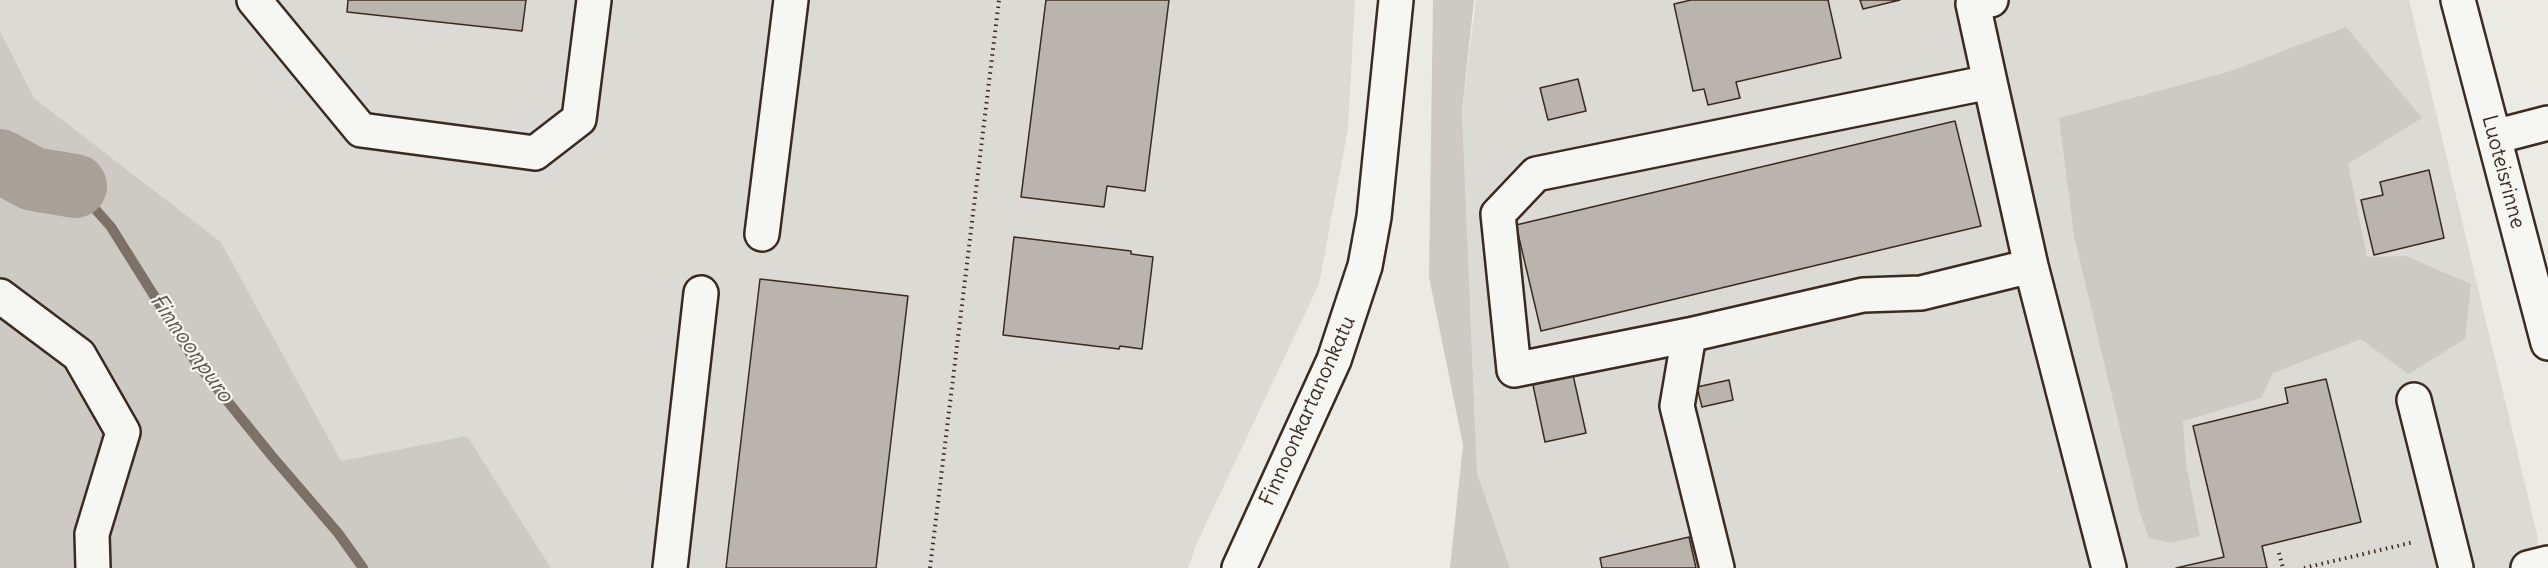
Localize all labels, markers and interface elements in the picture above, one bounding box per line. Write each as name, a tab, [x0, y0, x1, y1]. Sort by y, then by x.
street label: Luoteisrinne	[2476, 113, 2530, 231]
water label: Finnoonpuro	[144, 288, 238, 408]
street label: Finnoonkartanonkatu	[1255, 312, 1361, 510]

